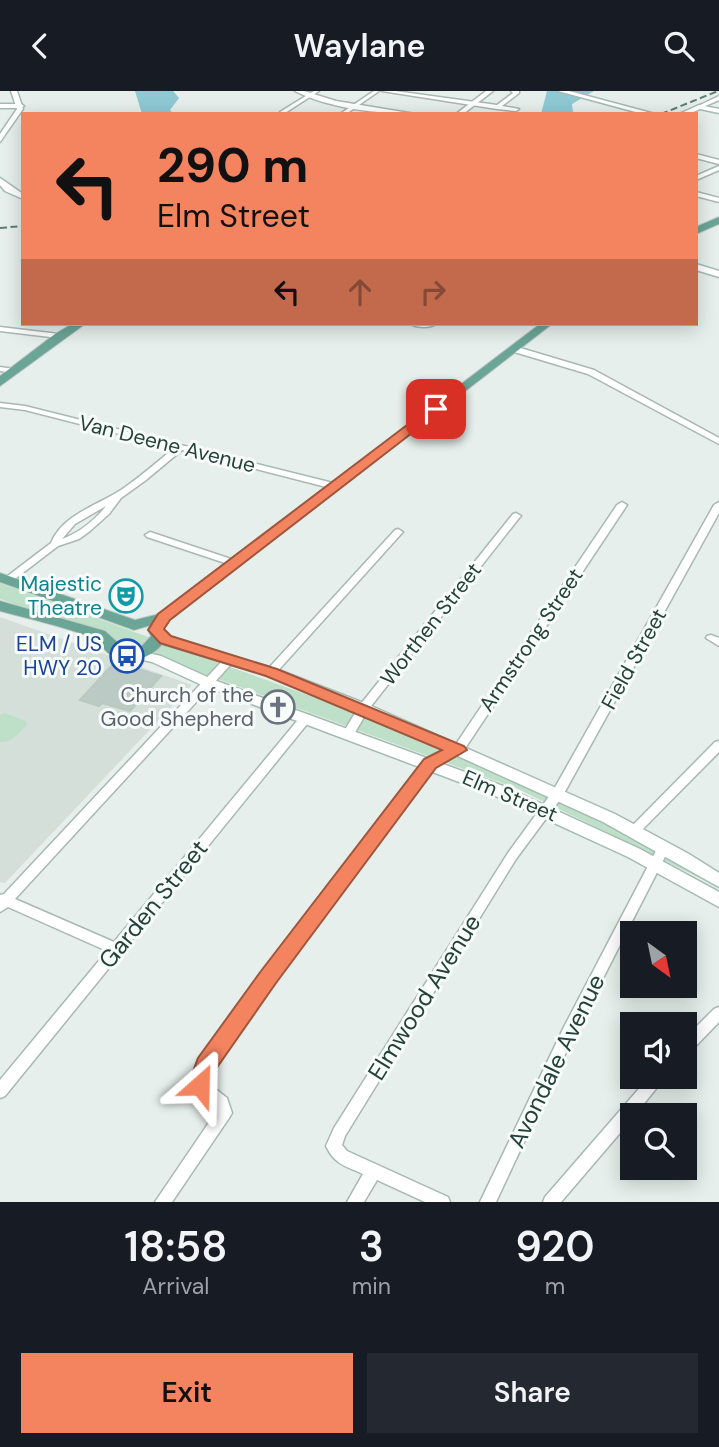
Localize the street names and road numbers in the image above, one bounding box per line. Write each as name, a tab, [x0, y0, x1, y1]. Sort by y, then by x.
street label: Van Deene Avenue	[76, 409, 258, 480]
street label: Worthen Street	[374, 557, 488, 691]
street label: Armstrong Street	[473, 563, 589, 717]
street label: Field Street	[595, 604, 673, 714]
street label: Elm Street	[458, 764, 562, 828]
street label: Garden Street	[92, 833, 214, 975]
street label: Elmwood Avenue	[361, 908, 487, 1086]
street label: Avondale Avenue	[500, 969, 612, 1153]

